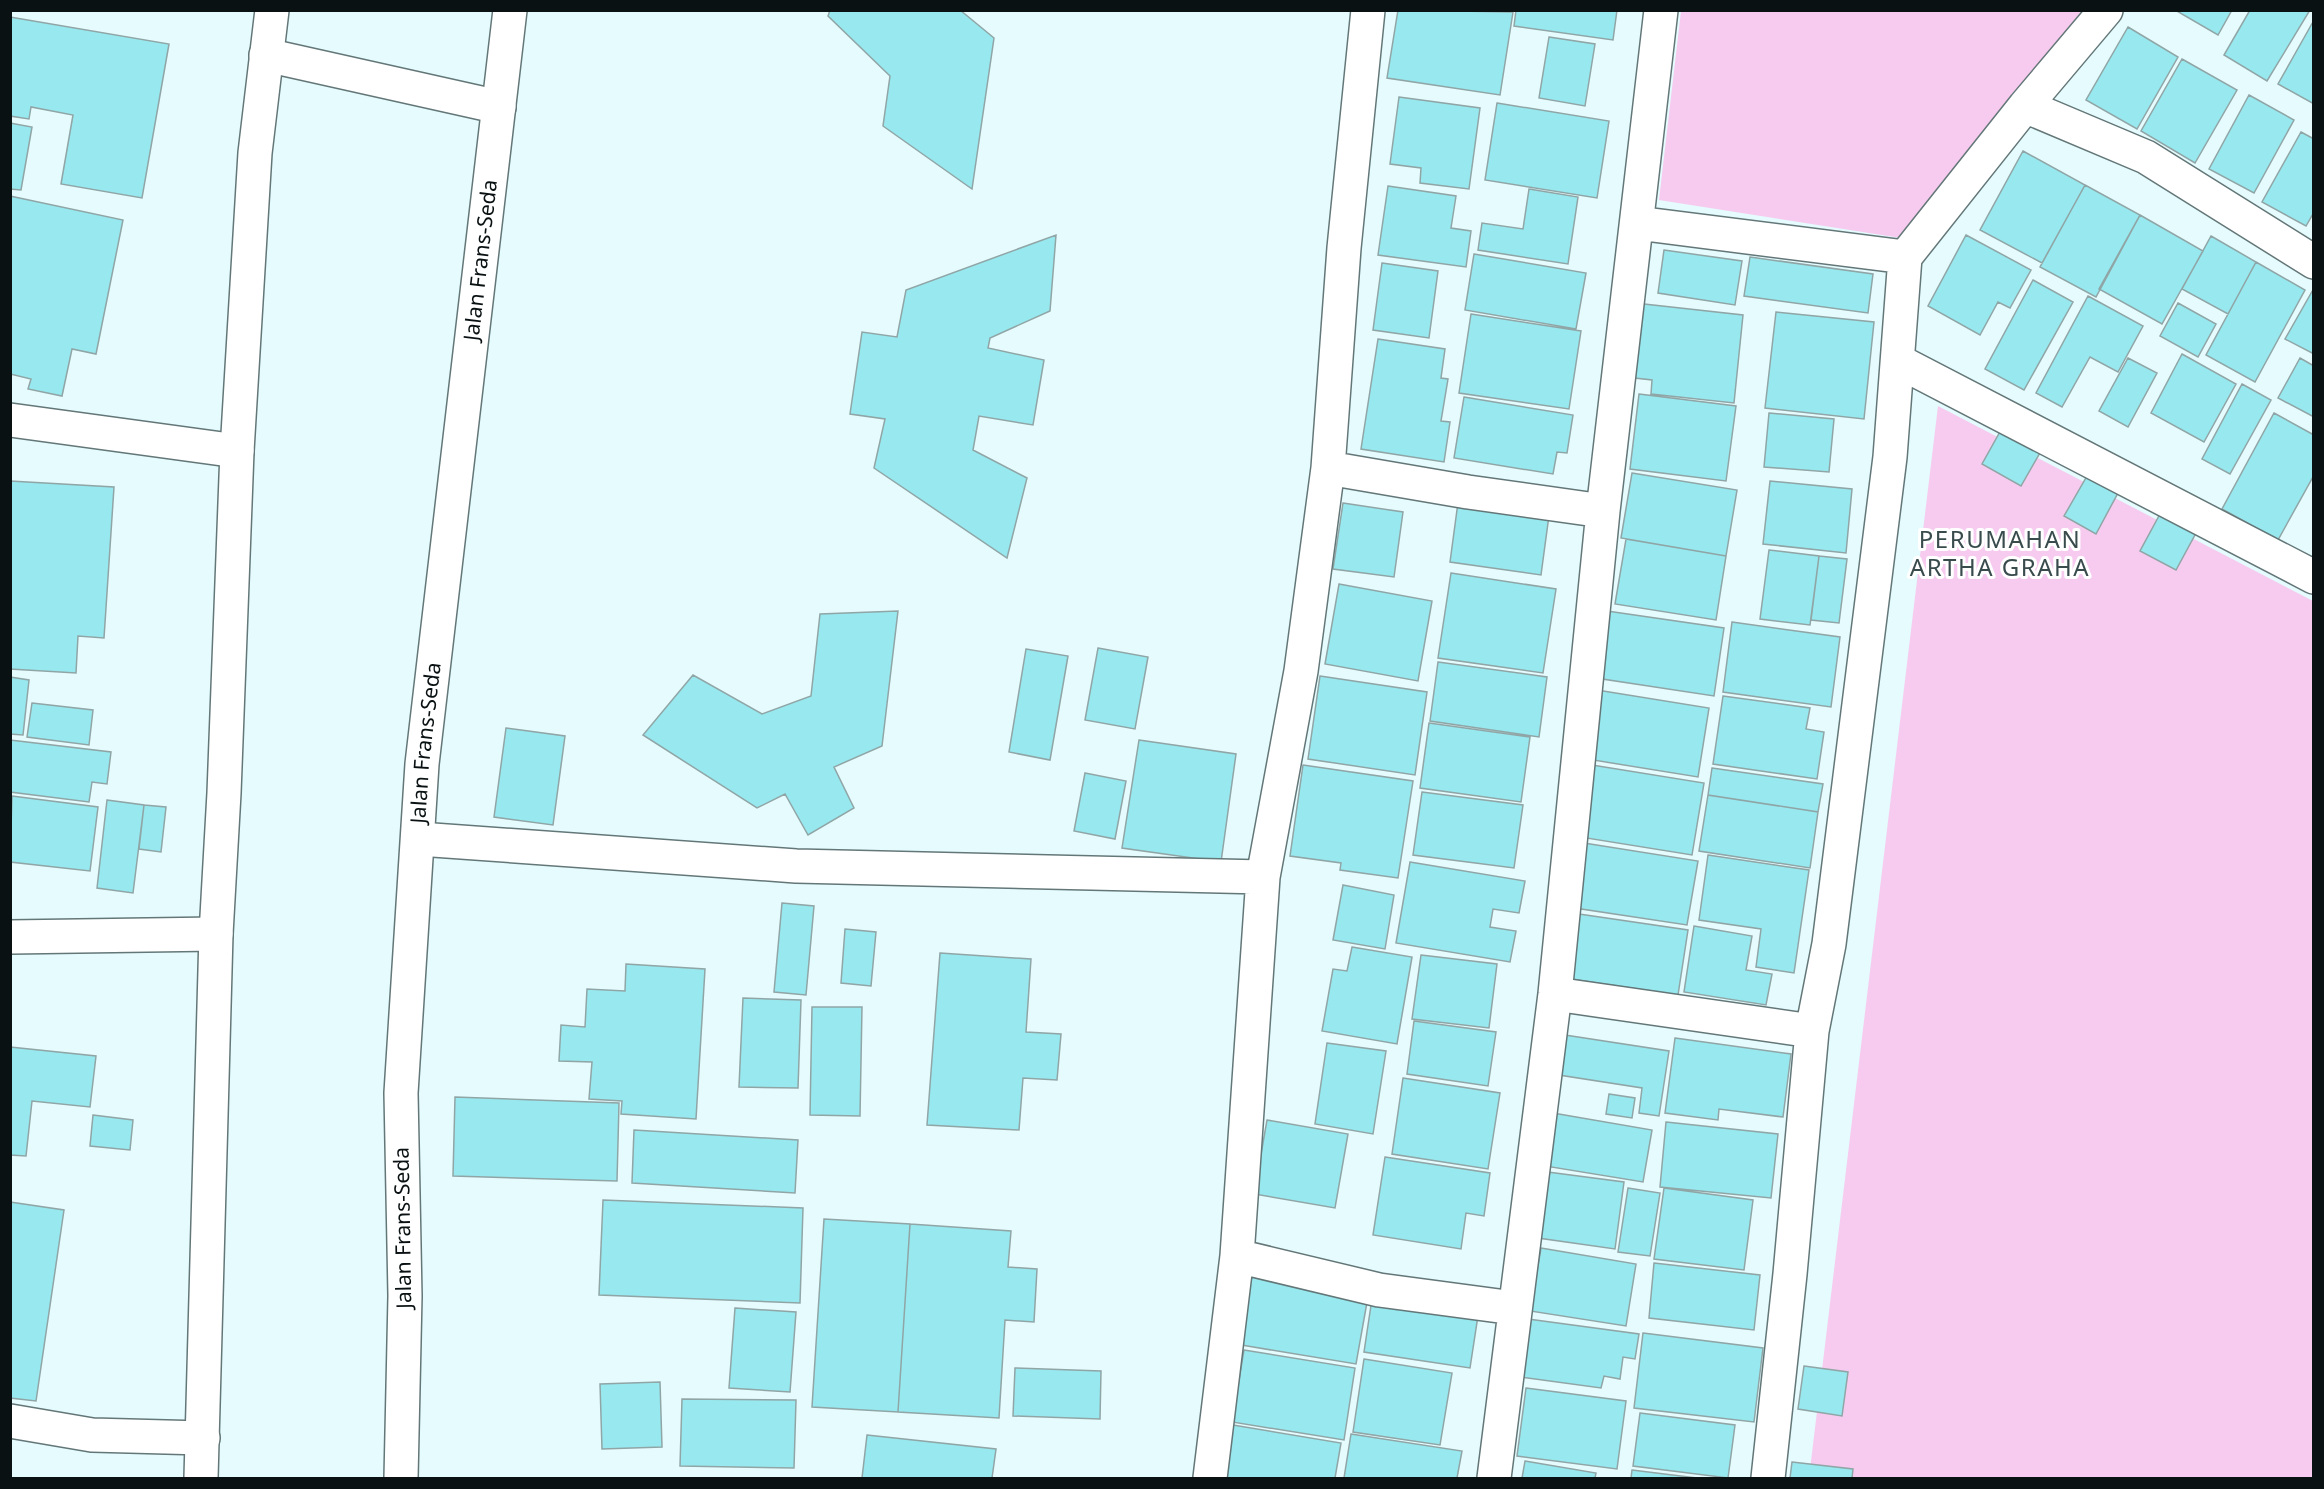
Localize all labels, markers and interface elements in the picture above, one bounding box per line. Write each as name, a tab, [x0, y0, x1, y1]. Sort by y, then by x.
street label: Jalan Frans-Seda	[456, 178, 503, 344]
district label: PERUMAHAN ARTHA GRAHA	[1910, 522, 2090, 583]
street label: Jalan Frans-Seda	[403, 661, 447, 826]
street label: Jalan Frans-Seda	[387, 1147, 417, 1311]

